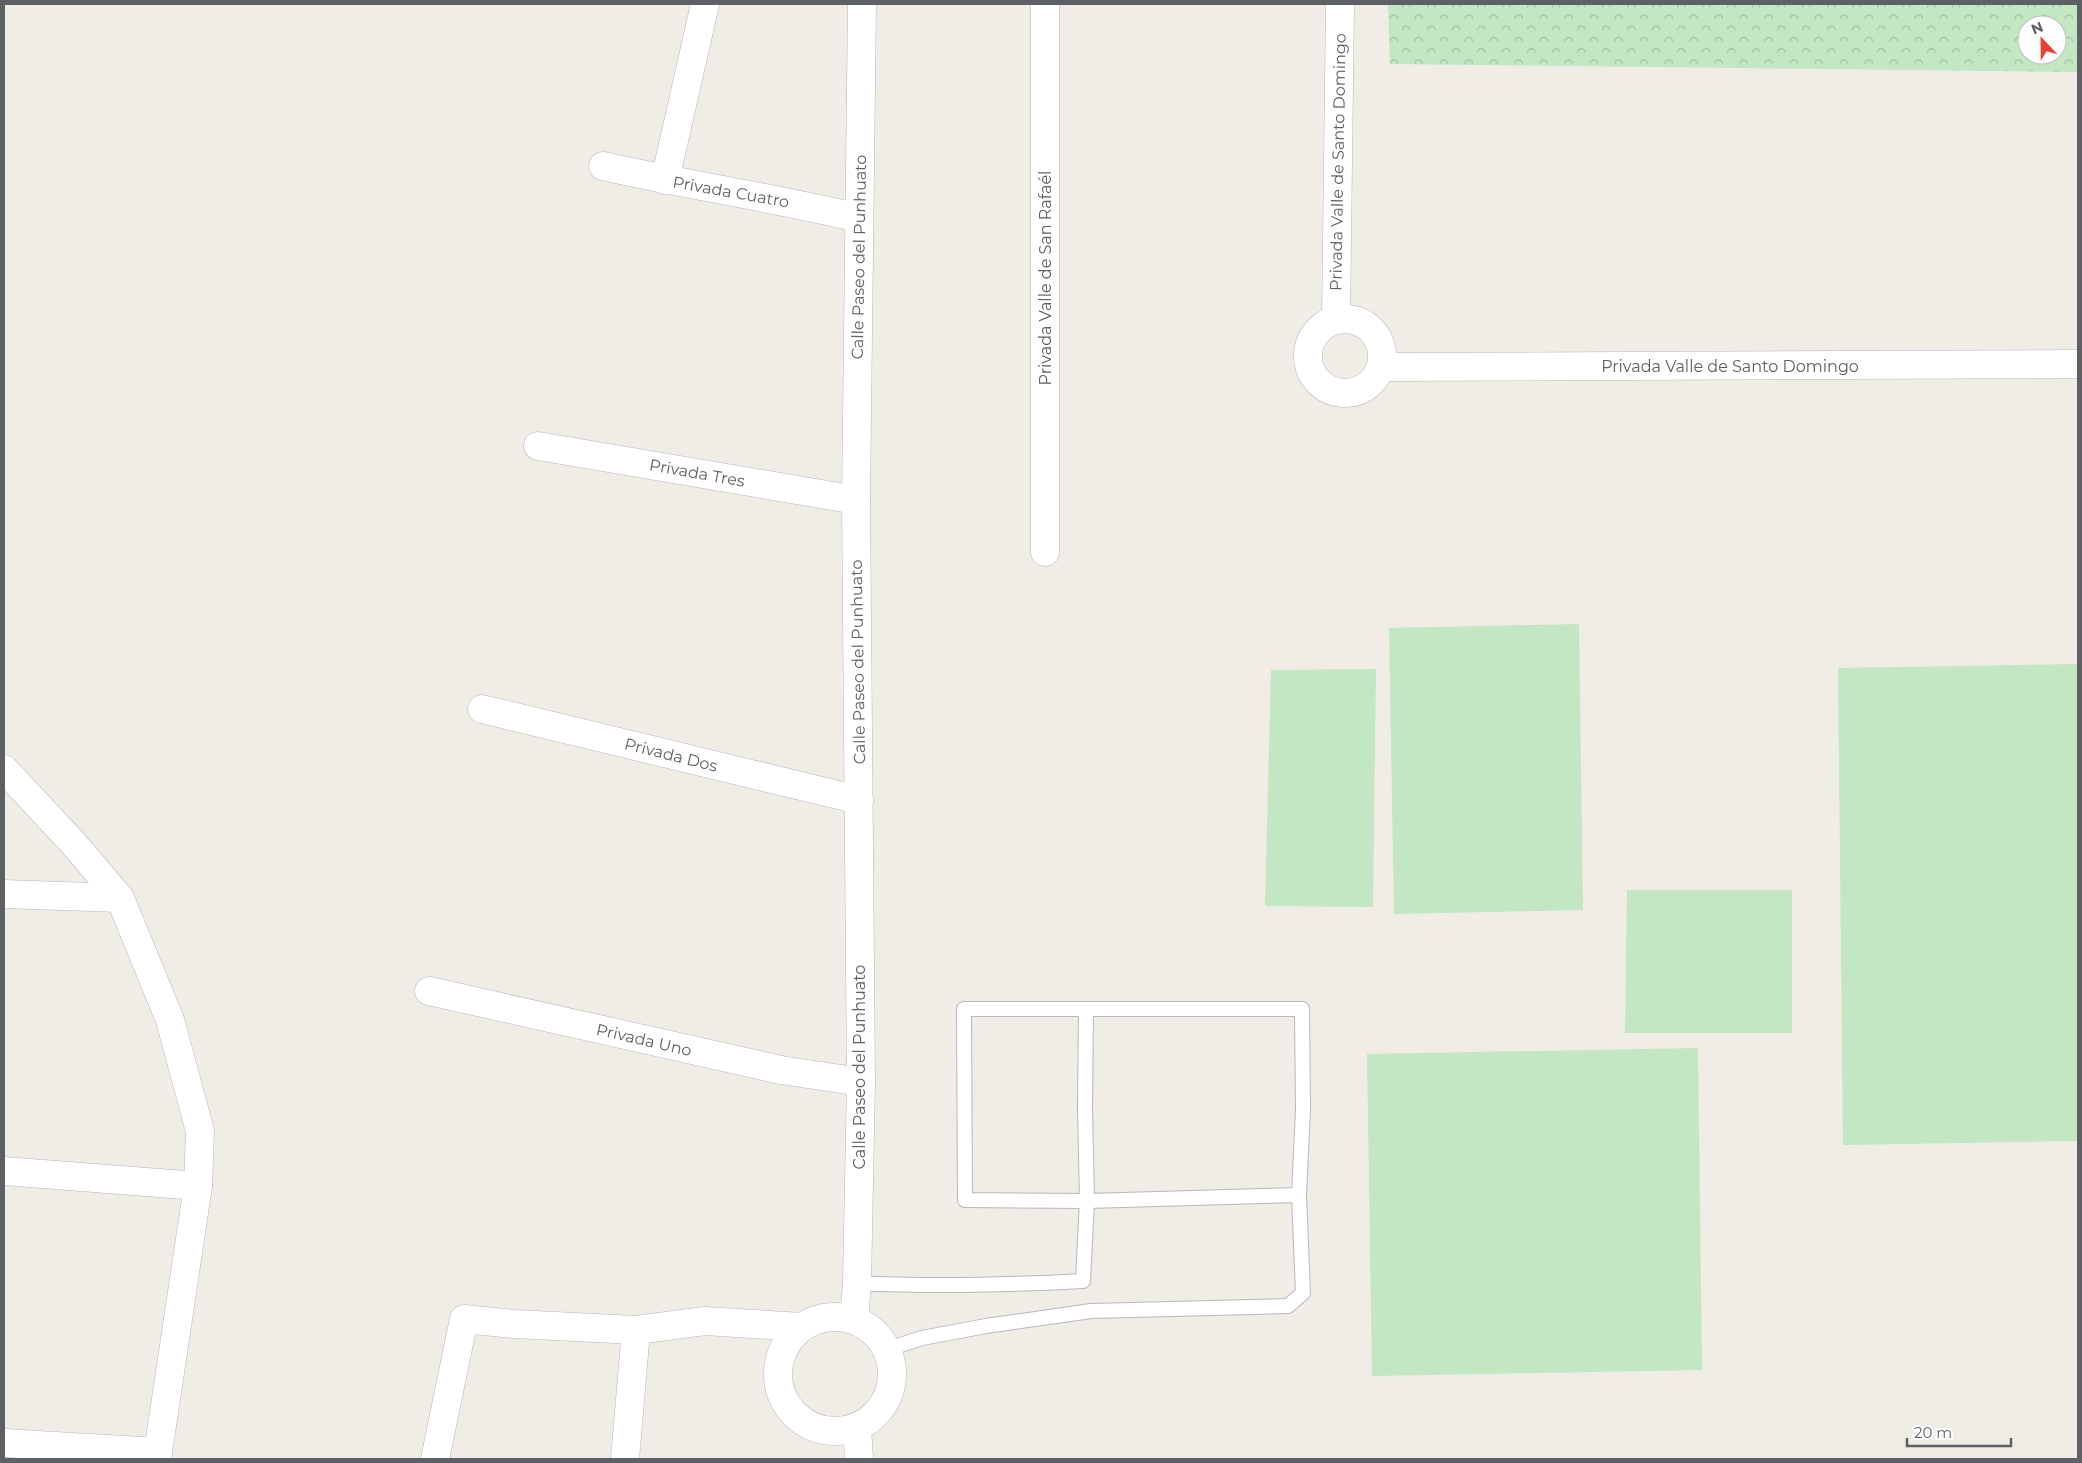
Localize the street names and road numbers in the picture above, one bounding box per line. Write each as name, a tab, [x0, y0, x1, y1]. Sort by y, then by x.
street label: Privada Valle de Santo Domingo	[1326, 33, 1350, 291]
street label: Calle Paseo del Punhuato	[848, 154, 870, 360]
street label: Privada Valle de San Rafaél	[1036, 171, 1055, 385]
street label: Privada Cuatro	[671, 172, 791, 212]
street label: Privada Valle de Santo Domingo	[1601, 357, 1859, 376]
street label: Privada Tres	[648, 455, 746, 491]
street label: Calle Paseo del Punhuato	[847, 559, 869, 765]
street label: Privada Dos	[623, 734, 720, 776]
street label: Calle Paseo del Punhuato	[850, 965, 869, 1169]
street label: Privada Uno	[594, 1020, 694, 1060]

